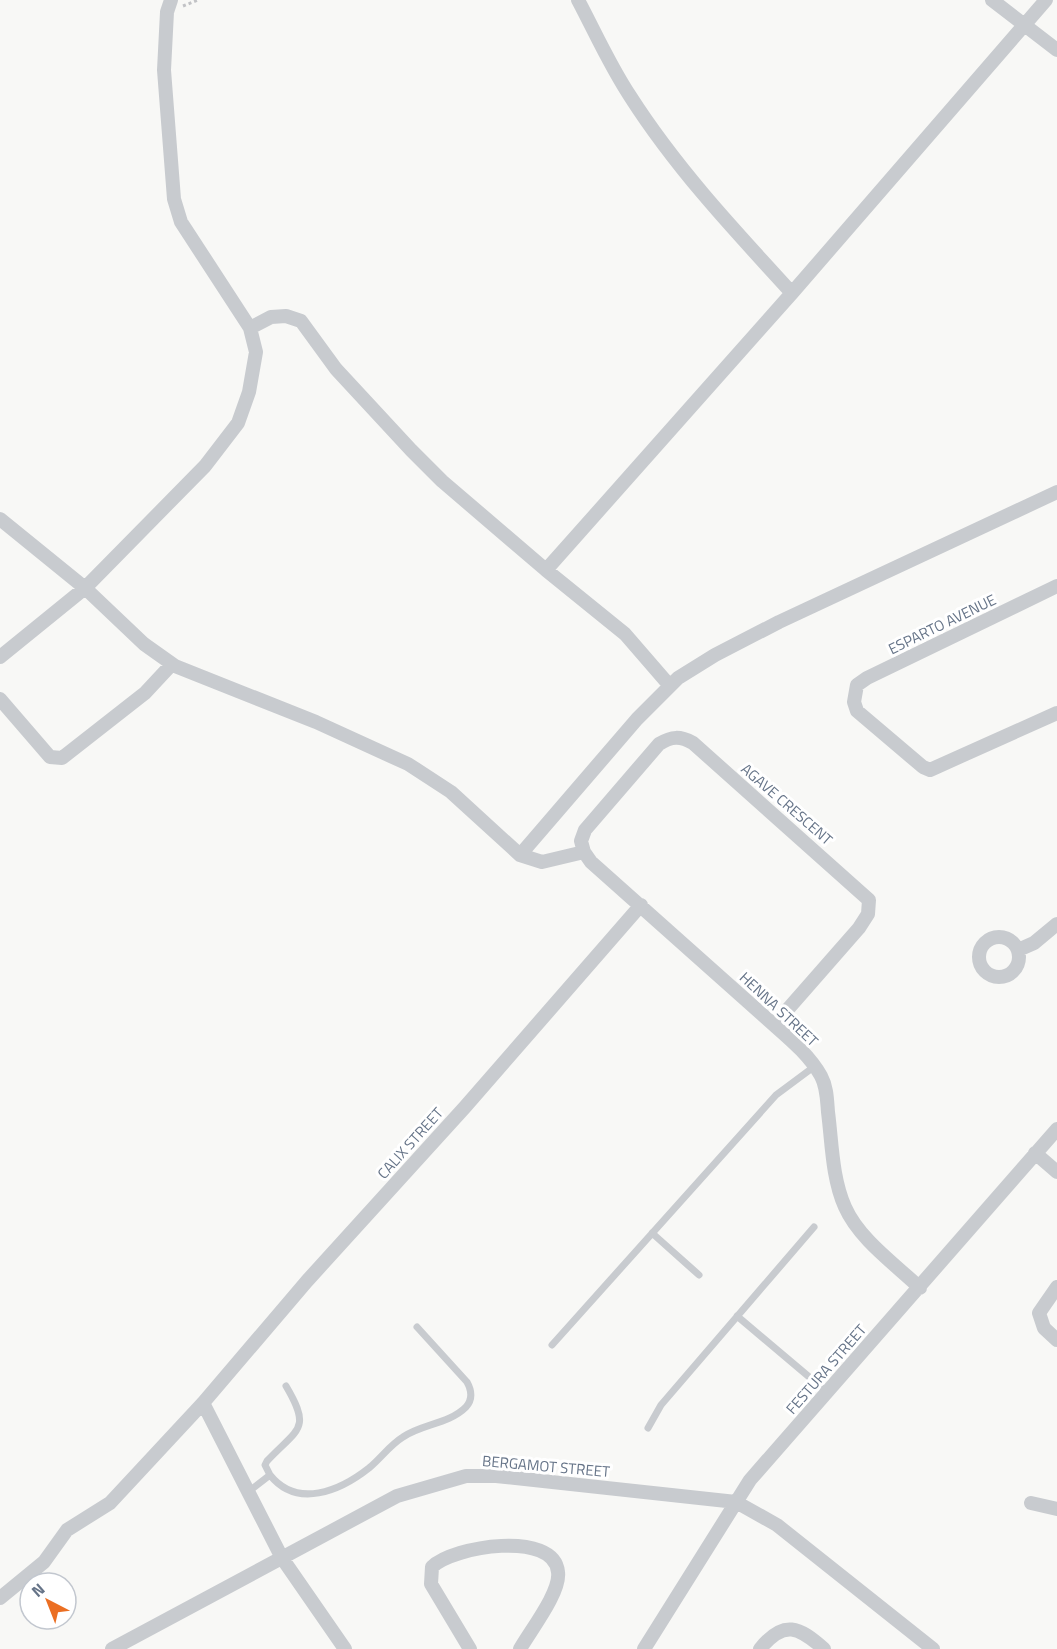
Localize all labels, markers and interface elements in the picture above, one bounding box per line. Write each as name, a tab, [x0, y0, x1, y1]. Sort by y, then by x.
street label: ESPARTO AVENUE	[884, 588, 1000, 660]
street label: AGAVE CRESCENT	[736, 758, 838, 851]
street label: HENNA STREET	[734, 966, 824, 1052]
street label: CALIX STREET	[372, 1102, 449, 1184]
street label: FESTURA STREET	[780, 1319, 872, 1419]
street label: BERGAMOT STREET	[481, 1449, 611, 1483]
north arrow	[18, 1571, 78, 1631]
text: N	[26, 1577, 50, 1602]

